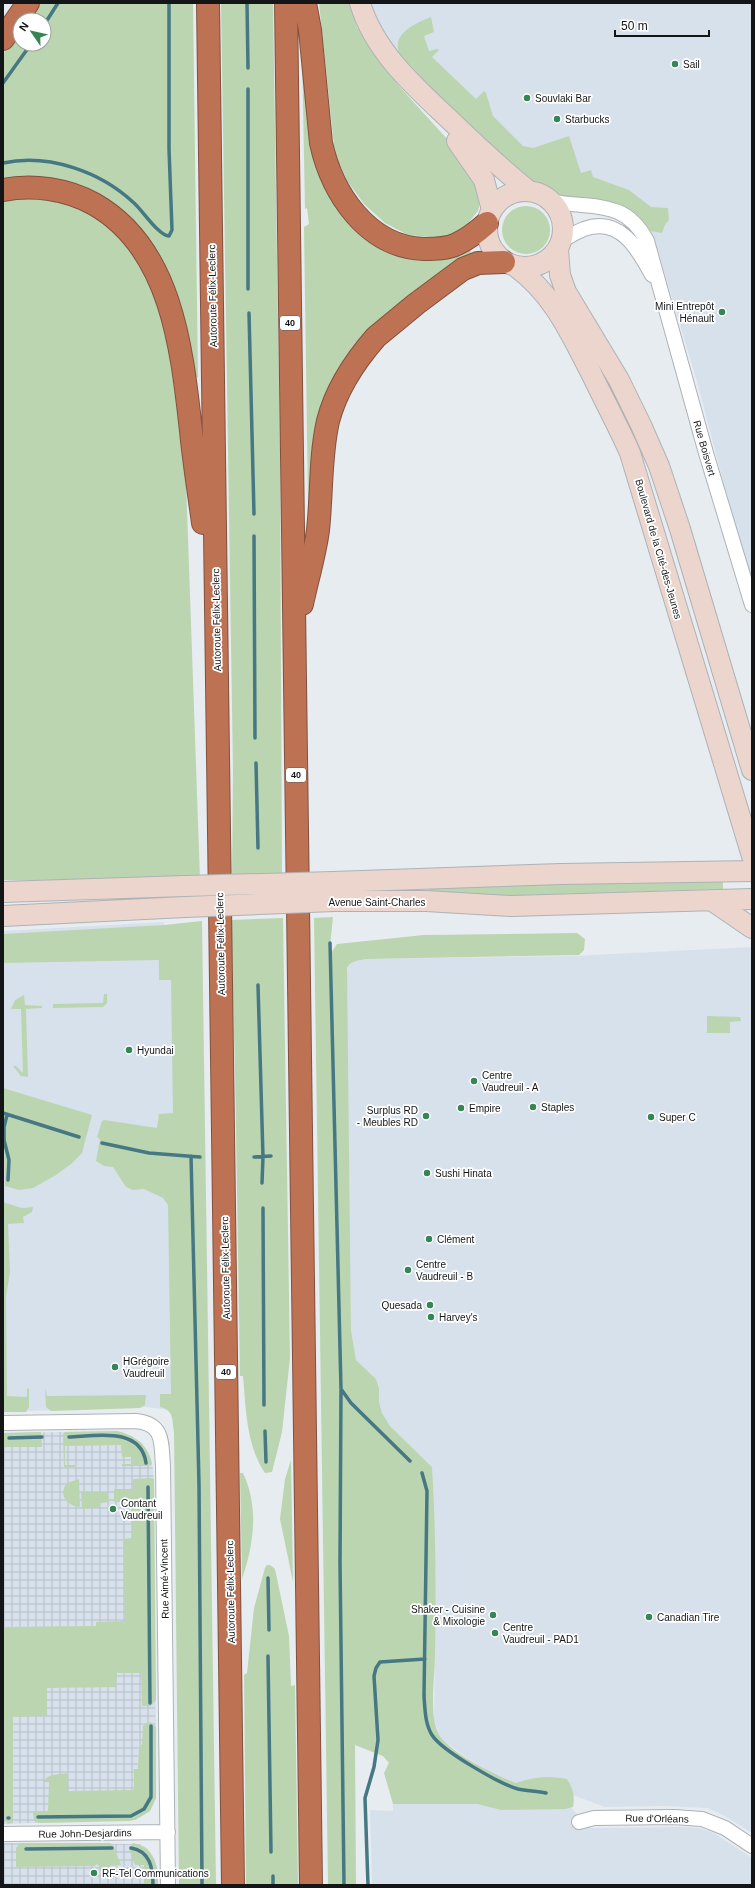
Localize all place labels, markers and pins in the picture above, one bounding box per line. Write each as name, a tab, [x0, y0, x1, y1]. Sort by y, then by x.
marker: Sail	[670, 59, 680, 69]
place label: Sail	[683, 59, 700, 70]
marker: Souvlaki Bar	[522, 93, 532, 103]
place label: Souvlaki Bar	[535, 93, 592, 104]
marker: Starbucks	[552, 114, 562, 124]
place label: Starbucks	[565, 114, 609, 125]
place label: Mini Entrepôt Hénault	[655, 301, 714, 324]
marker: Mini Entrepôt Hénault	[717, 307, 727, 317]
marker: Hyundai	[124, 1045, 134, 1055]
place label: Hyundai	[137, 1045, 174, 1056]
place label: Centre Vaudreuil - A	[482, 1070, 539, 1093]
marker: Centre Vaudreuil - A	[469, 1076, 479, 1086]
marker: Staples	[528, 1102, 538, 1112]
place label: Staples	[541, 1102, 574, 1113]
marker: Empire	[456, 1103, 466, 1113]
place label: Empire	[469, 1103, 501, 1114]
place label: Surplus RD - Meubles RD	[357, 1105, 418, 1128]
marker: Surplus RD - Meubles RD	[421, 1111, 431, 1121]
marker: Super C	[646, 1112, 656, 1122]
place label: Super C	[659, 1112, 696, 1123]
marker: Sushi Hinata	[422, 1168, 432, 1178]
place label: Sushi Hinata	[435, 1168, 492, 1179]
marker: Clément	[424, 1234, 434, 1244]
place label: Clément	[437, 1234, 474, 1245]
place label: Centre Vaudreuil - B	[416, 1259, 473, 1282]
marker: Centre Vaudreuil - B	[403, 1265, 413, 1275]
place label: Quesada	[381, 1300, 422, 1311]
marker: Quesada	[425, 1300, 435, 1310]
marker: Harvey's	[426, 1312, 436, 1322]
place label: Harvey's	[439, 1312, 478, 1323]
place label: HGrégoire Vaudreuil	[123, 1356, 170, 1379]
marker: HGrégoire Vaudreuil	[110, 1362, 120, 1372]
place label: Contant Vaudreuil	[121, 1498, 163, 1521]
marker: Contant Vaudreuil	[108, 1504, 118, 1514]
place label: Shaker - Cuisine & Mixologie	[411, 1604, 485, 1627]
marker: Shaker - Cuisine & Mixologie	[488, 1610, 498, 1620]
marker: Canadian Tire	[644, 1612, 654, 1622]
place label: Canadian Tire	[657, 1612, 720, 1623]
place label: Centre Vaudreuil - PAD1	[503, 1622, 579, 1645]
marker: Centre Vaudreuil - PAD1	[490, 1628, 500, 1638]
marker: RF-Tel Communications	[89, 1868, 99, 1878]
place label: RF-Tel Communications	[102, 1868, 209, 1879]

